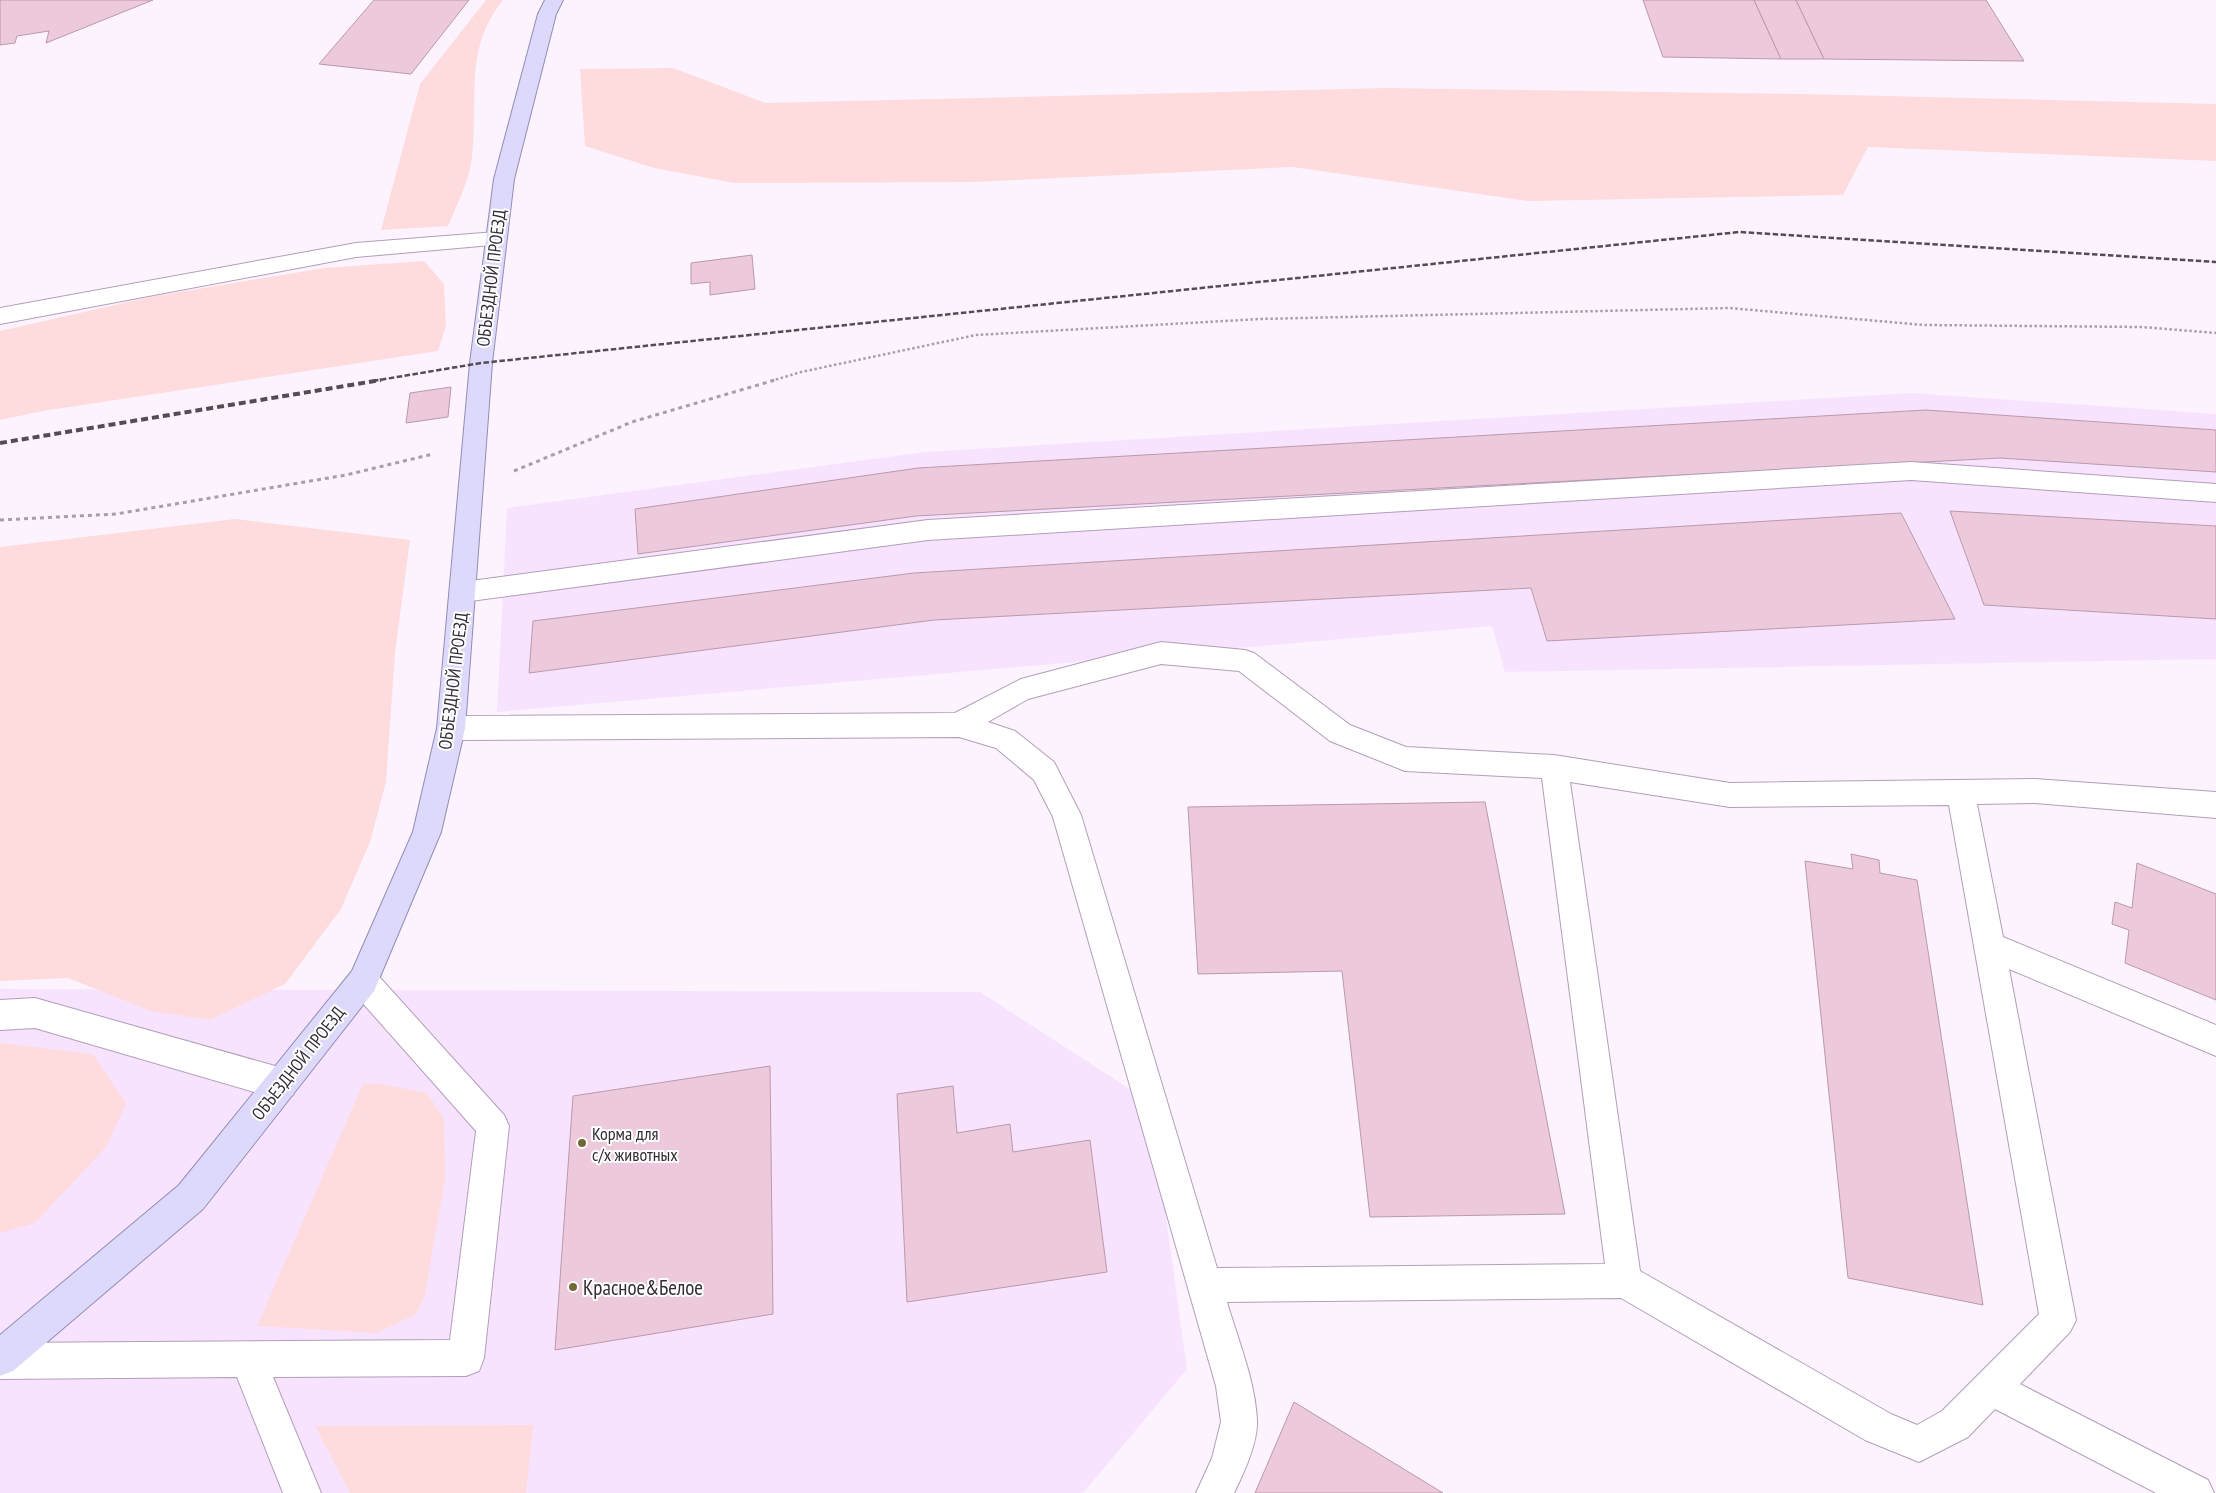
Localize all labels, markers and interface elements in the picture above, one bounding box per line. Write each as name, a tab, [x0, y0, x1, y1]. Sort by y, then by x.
street label: ОБЪЕЗДНОЙ ПРОЕЗД	[471, 208, 511, 348]
street label: ОБЪЕЗДНОЙ ПРОЕЗД	[433, 611, 473, 751]
street label: ОБЪЕЗДНОЙ ПРОЕЗД	[246, 1001, 350, 1124]
place label: Корма для с/х животных	[592, 1122, 678, 1166]
marker: Корма для с/х животных	[576, 1137, 588, 1149]
place label: Красное&Белое	[583, 1274, 703, 1301]
marker: Красное&Белое	[567, 1281, 579, 1293]

